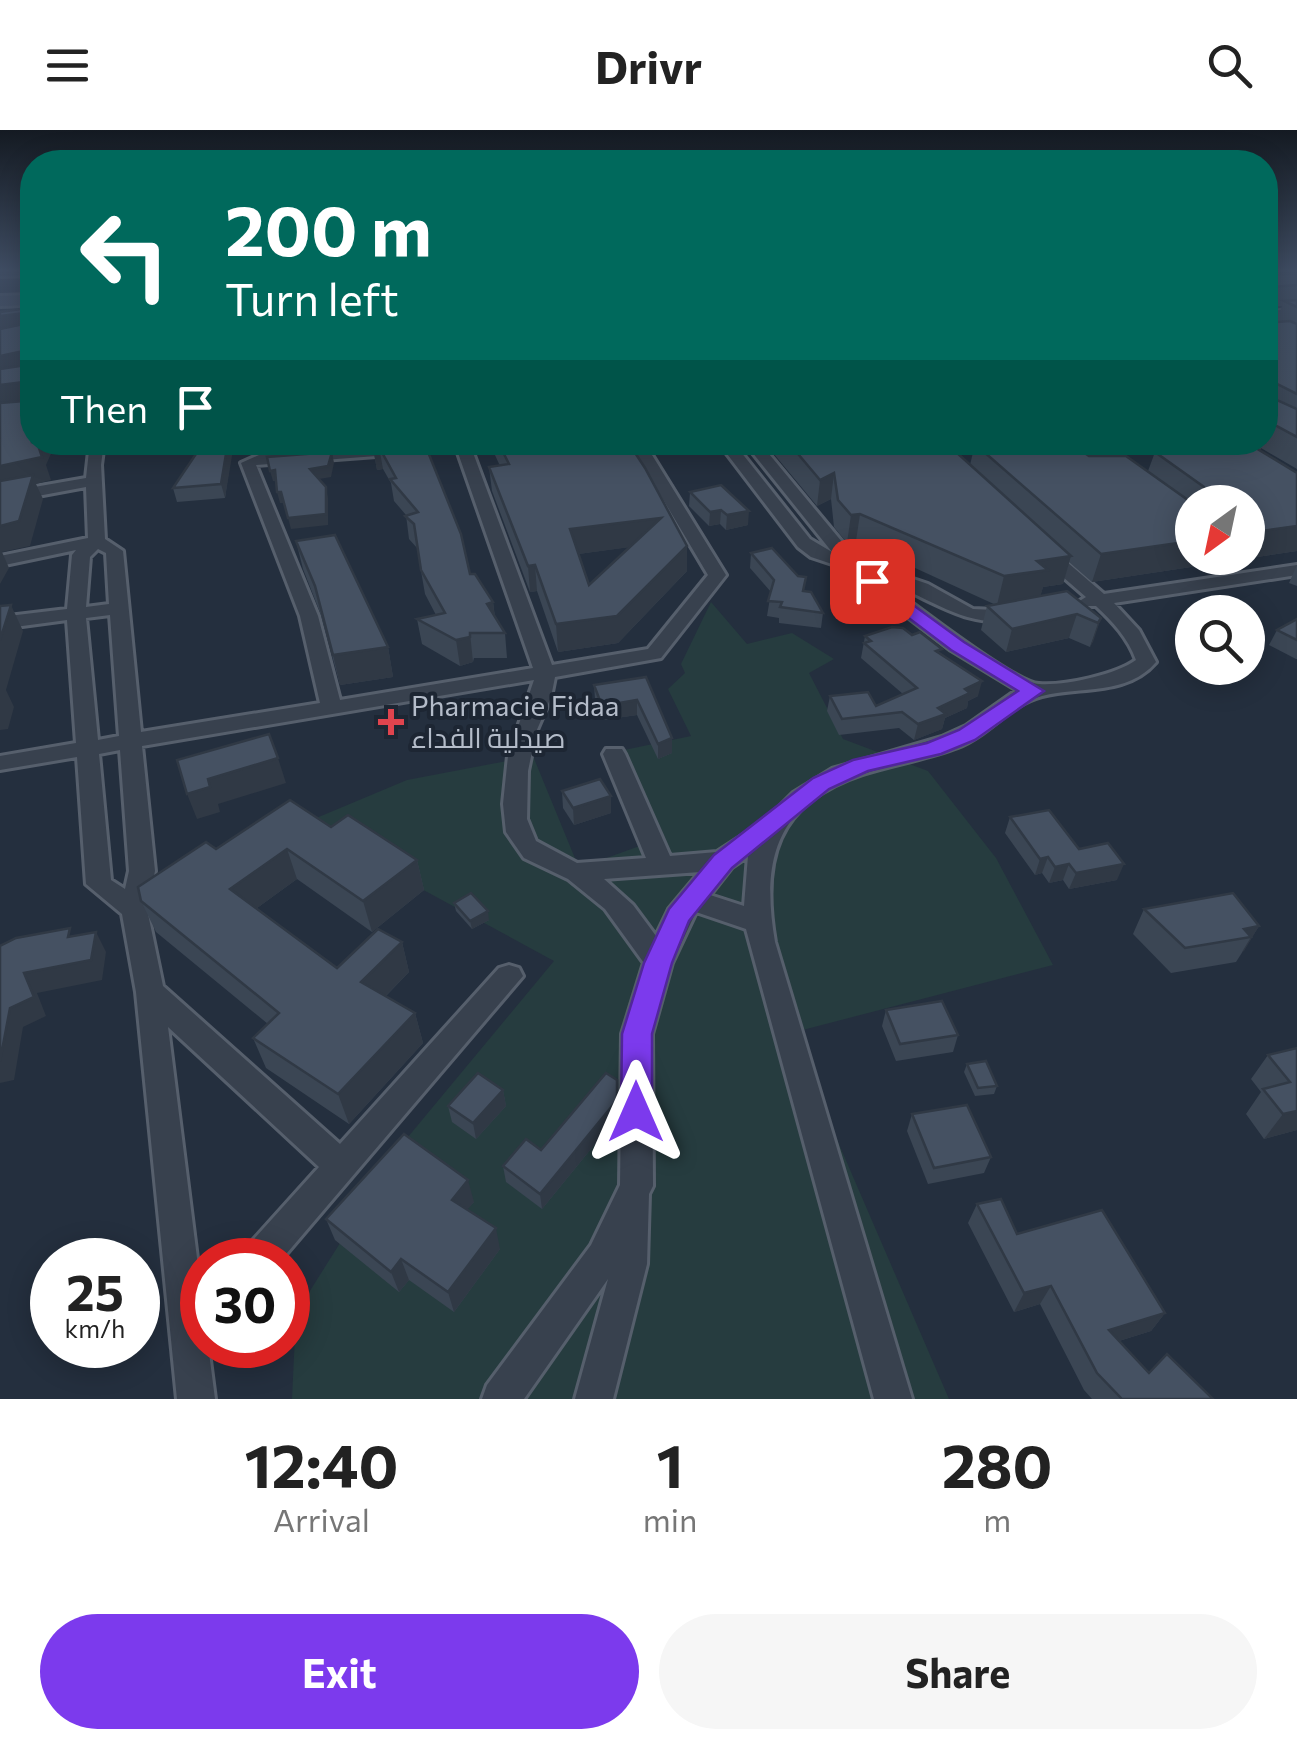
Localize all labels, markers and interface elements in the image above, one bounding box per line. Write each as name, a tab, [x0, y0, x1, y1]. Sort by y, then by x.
icon: menu	[40, 38, 95, 93]
text: Drivr	[595, 38, 702, 93]
icon: search	[1202, 38, 1257, 93]
text: 200 m	[225, 185, 432, 270]
icon: left	[60, 190, 190, 320]
text: Turn left	[225, 270, 399, 325]
icon: arrive	[168, 380, 223, 435]
text: Then	[60, 384, 148, 431]
north arrow	[1175, 485, 1265, 575]
map controls	[1175, 485, 1265, 685]
pin	[830, 539, 915, 624]
icon: arrive	[845, 554, 900, 609]
button: search	[1175, 595, 1265, 685]
place label: Pharmacie Fidaa صيدلية الفداء	[411, 688, 619, 754]
marker: Pharmacie Fidaa صيدلية الفداء	[380, 711, 402, 733]
position arrow	[584, 1060, 688, 1164]
speed limit sign: 30	[180, 1238, 310, 1368]
text: 25	[66, 1260, 124, 1321]
text: km/h	[65, 1313, 125, 1343]
text: 12:40	[244, 1427, 398, 1500]
text: 1	[656, 1427, 684, 1500]
text: 280	[942, 1427, 1052, 1500]
text: Arrival	[273, 1499, 370, 1539]
text: min	[643, 1499, 697, 1539]
text: m	[983, 1499, 1011, 1539]
button: Exit	[40, 1614, 639, 1729]
button: Share	[659, 1614, 1257, 1729]

